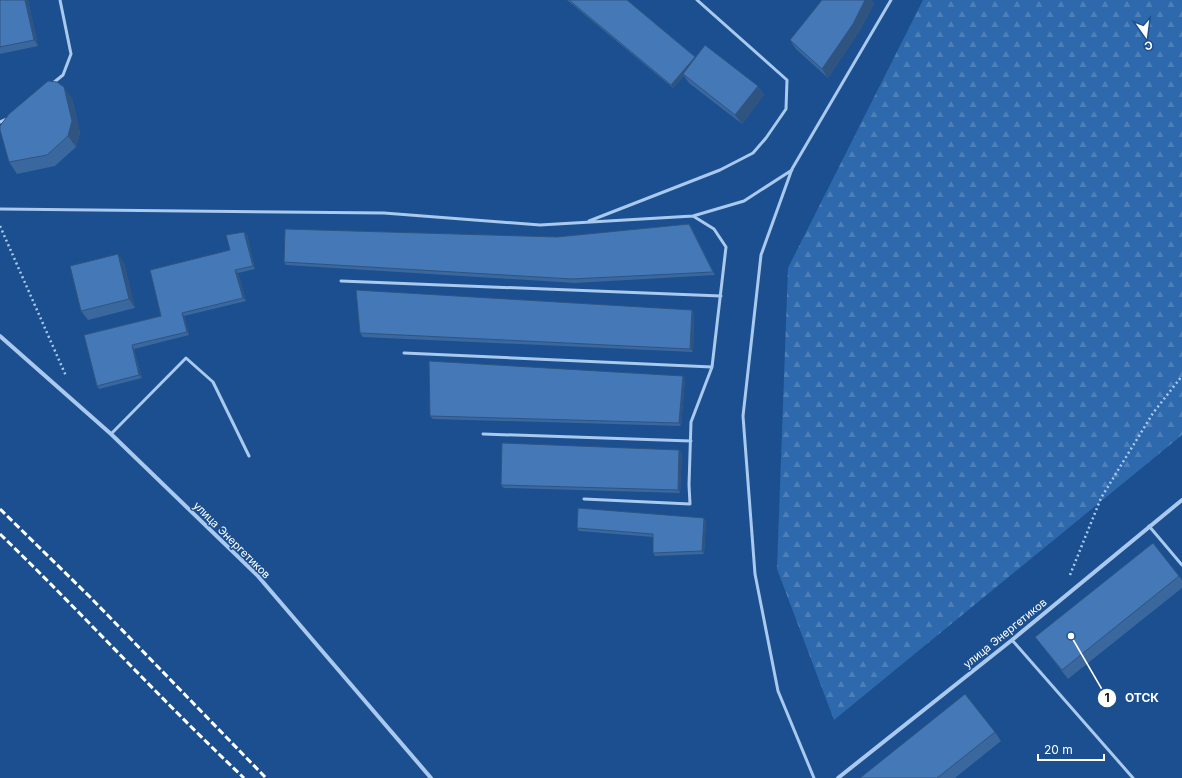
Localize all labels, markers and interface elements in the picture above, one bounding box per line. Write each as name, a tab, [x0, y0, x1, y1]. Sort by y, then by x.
north arrow	[1126, 16, 1166, 56]
text: С	[1143, 38, 1154, 53]
street label: улица Энергетиков	[190, 498, 274, 582]
street label: улица Энергетиков	[960, 595, 1050, 671]
callout: ОТСК	[1097, 686, 1167, 710]
text: 1	[1104, 690, 1110, 705]
text: ОТСК	[1125, 690, 1159, 705]
scale bar	[1038, 736, 1104, 762]
text: 20 m	[1044, 742, 1073, 757]

